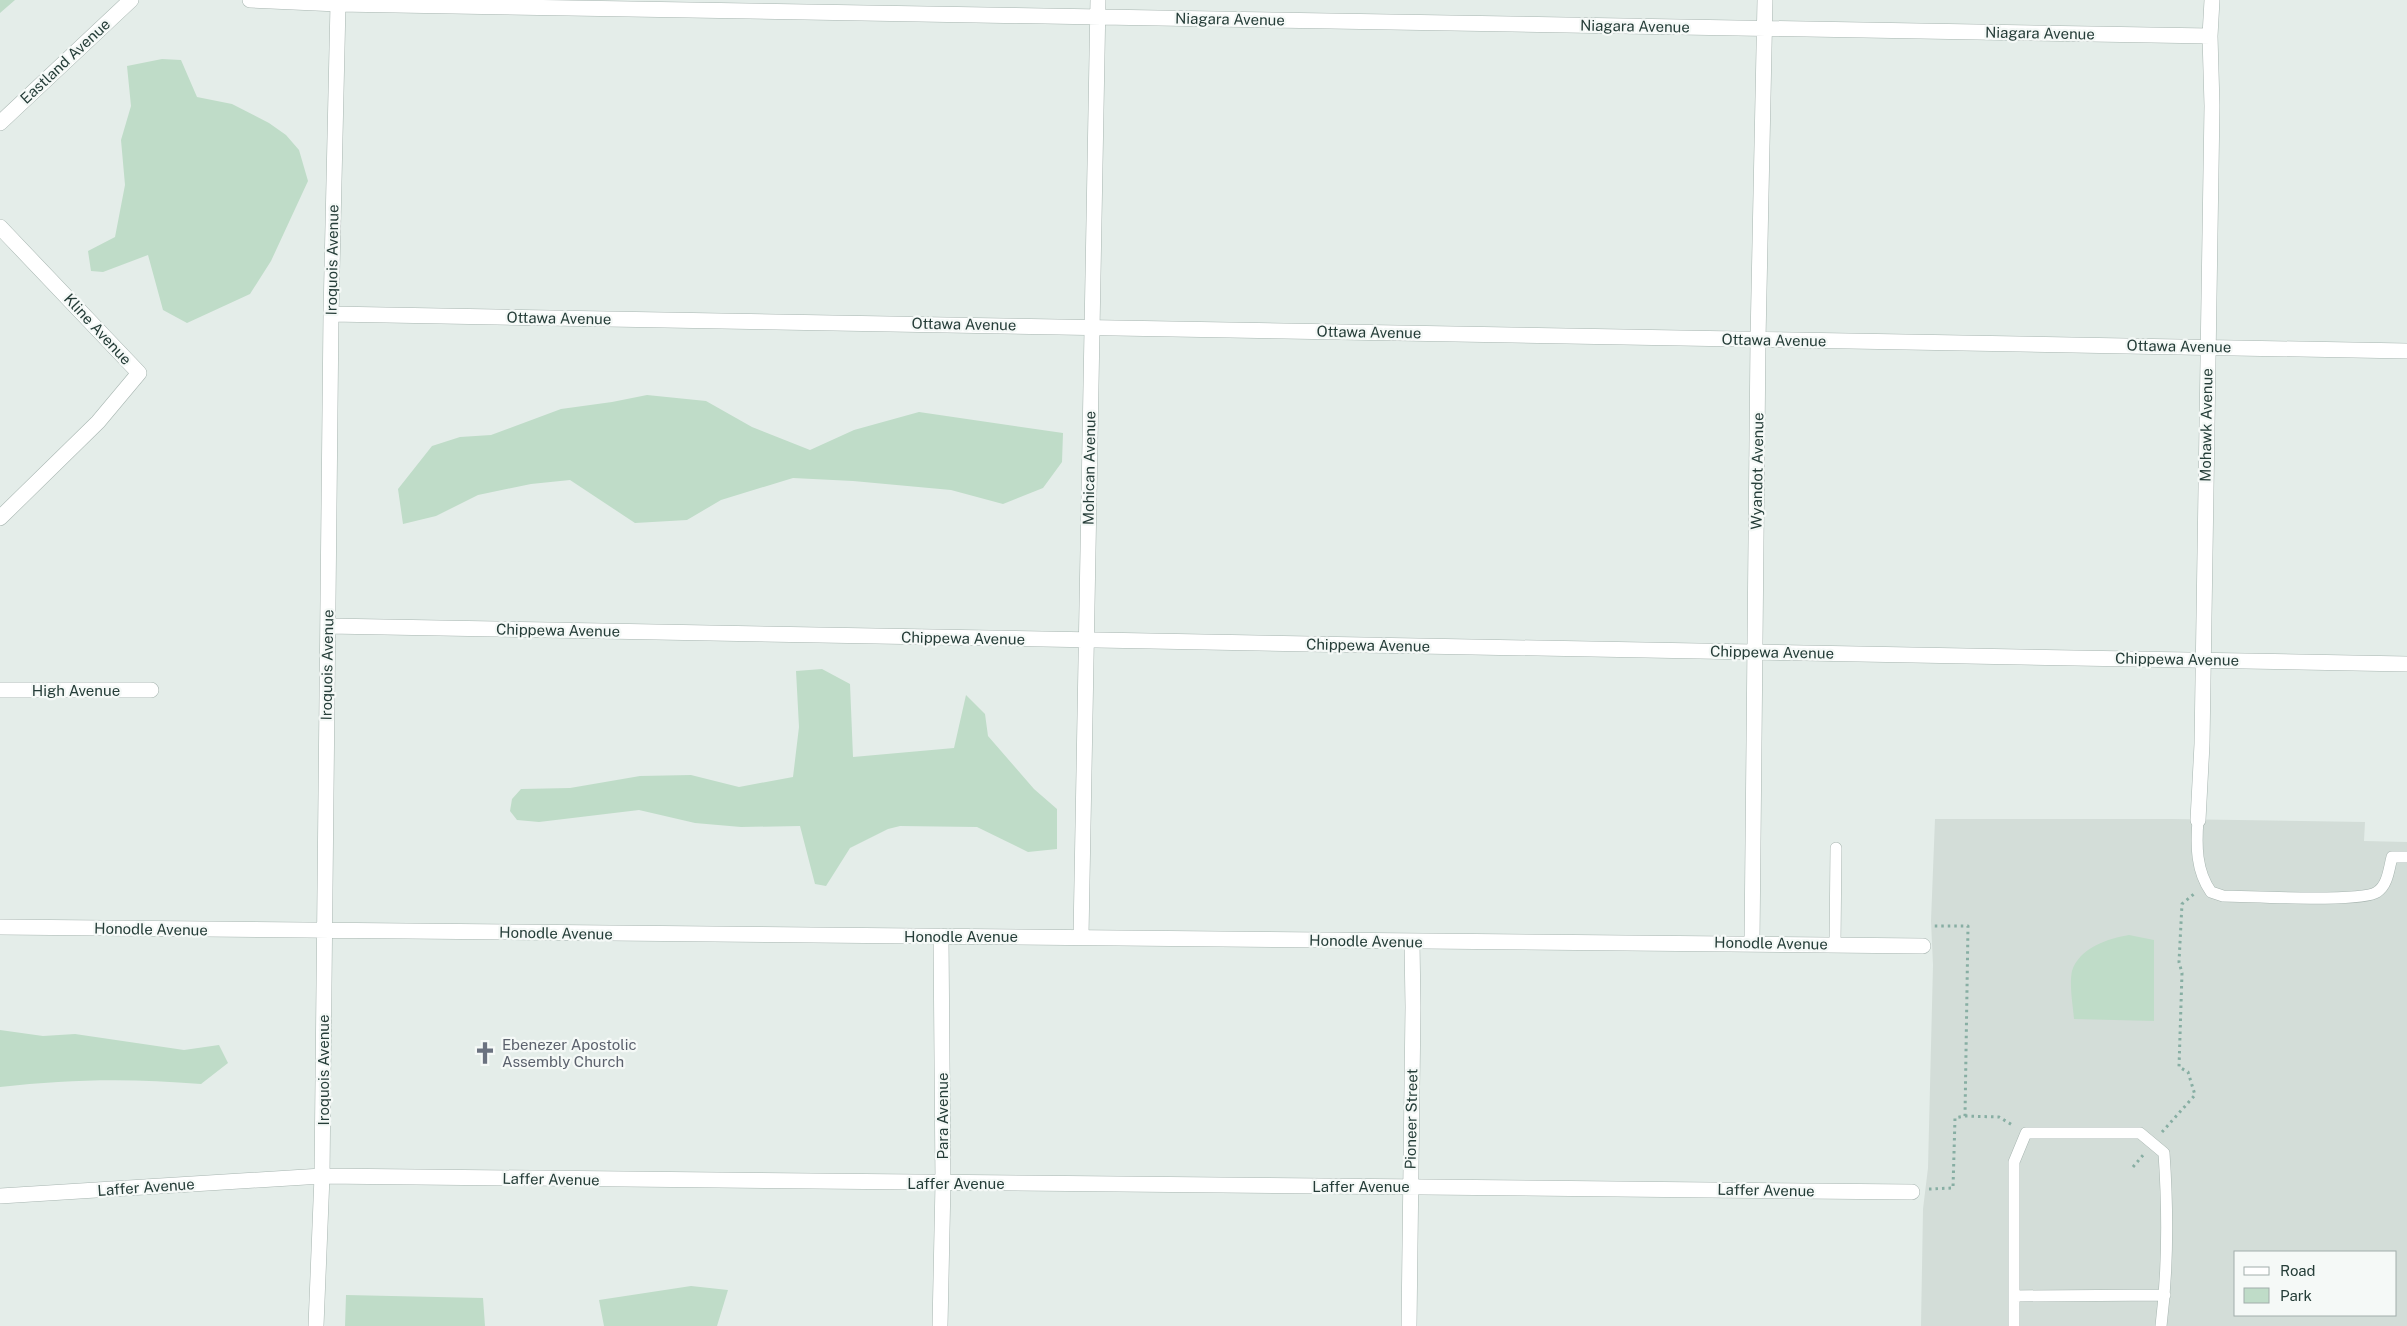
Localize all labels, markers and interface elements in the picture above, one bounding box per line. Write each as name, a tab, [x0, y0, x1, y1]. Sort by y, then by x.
street label: Niagara Avenue	[1175, 10, 1285, 28]
street label: Eastland Avenue	[17, 15, 113, 107]
street label: Niagara Avenue	[1580, 17, 1690, 35]
street label: Niagara Avenue	[1985, 24, 2095, 42]
street label: Iroquois Avenue	[323, 204, 341, 316]
street label: Kline Avenue	[61, 290, 135, 368]
street label: Ottawa Avenue	[506, 309, 612, 327]
street label: Ottawa Avenue	[911, 315, 1017, 333]
street label: Ottawa Avenue	[1316, 323, 1422, 341]
street label: Ottawa Avenue	[1721, 331, 1827, 349]
street label: Ottawa Avenue	[2126, 337, 2232, 355]
street label: Mohawk Avenue	[2197, 368, 2215, 482]
street label: Mohican Avenue	[1080, 411, 1098, 525]
street label: Wyandot Avenue	[1747, 412, 1767, 530]
street label: Iroquois Avenue	[318, 609, 336, 721]
street label: Chippewa Avenue	[496, 620, 620, 640]
street label: Chippewa Avenue	[901, 628, 1025, 648]
street label: Chippewa Avenue	[1306, 635, 1430, 655]
street label: Chippewa Avenue	[1710, 642, 1834, 662]
street label: Chippewa Avenue	[2115, 649, 2239, 669]
street label: High Avenue	[32, 682, 120, 699]
street label: Honodle Avenue	[94, 920, 208, 938]
street label: Honodle Avenue	[499, 924, 613, 942]
street label: Honodle Avenue	[904, 928, 1018, 945]
street label: Honodle Avenue	[1309, 932, 1423, 950]
street label: Honodle Avenue	[1714, 934, 1828, 952]
street label: Iroquois Avenue	[315, 1014, 332, 1126]
place label: Ebenezer Apostolic Assembly Church	[502, 1036, 637, 1070]
church icon: Ebenezer Apostolic Assembly Church	[472, 1040, 498, 1066]
street label: Pioneer Street	[1402, 1068, 1420, 1170]
street label: Para Avenue	[934, 1073, 951, 1159]
street label: Laffer Avenue	[502, 1170, 600, 1188]
street label: Laffer Avenue	[97, 1175, 195, 1199]
street label: Laffer Avenue	[907, 1175, 1005, 1192]
street label: Laffer Avenue	[1312, 1178, 1410, 1195]
street label: Laffer Avenue	[1717, 1181, 1815, 1199]
legend	[2234, 1251, 2397, 1316]
text: Road	[2280, 1262, 2316, 1279]
text: Park	[2280, 1287, 2312, 1304]

